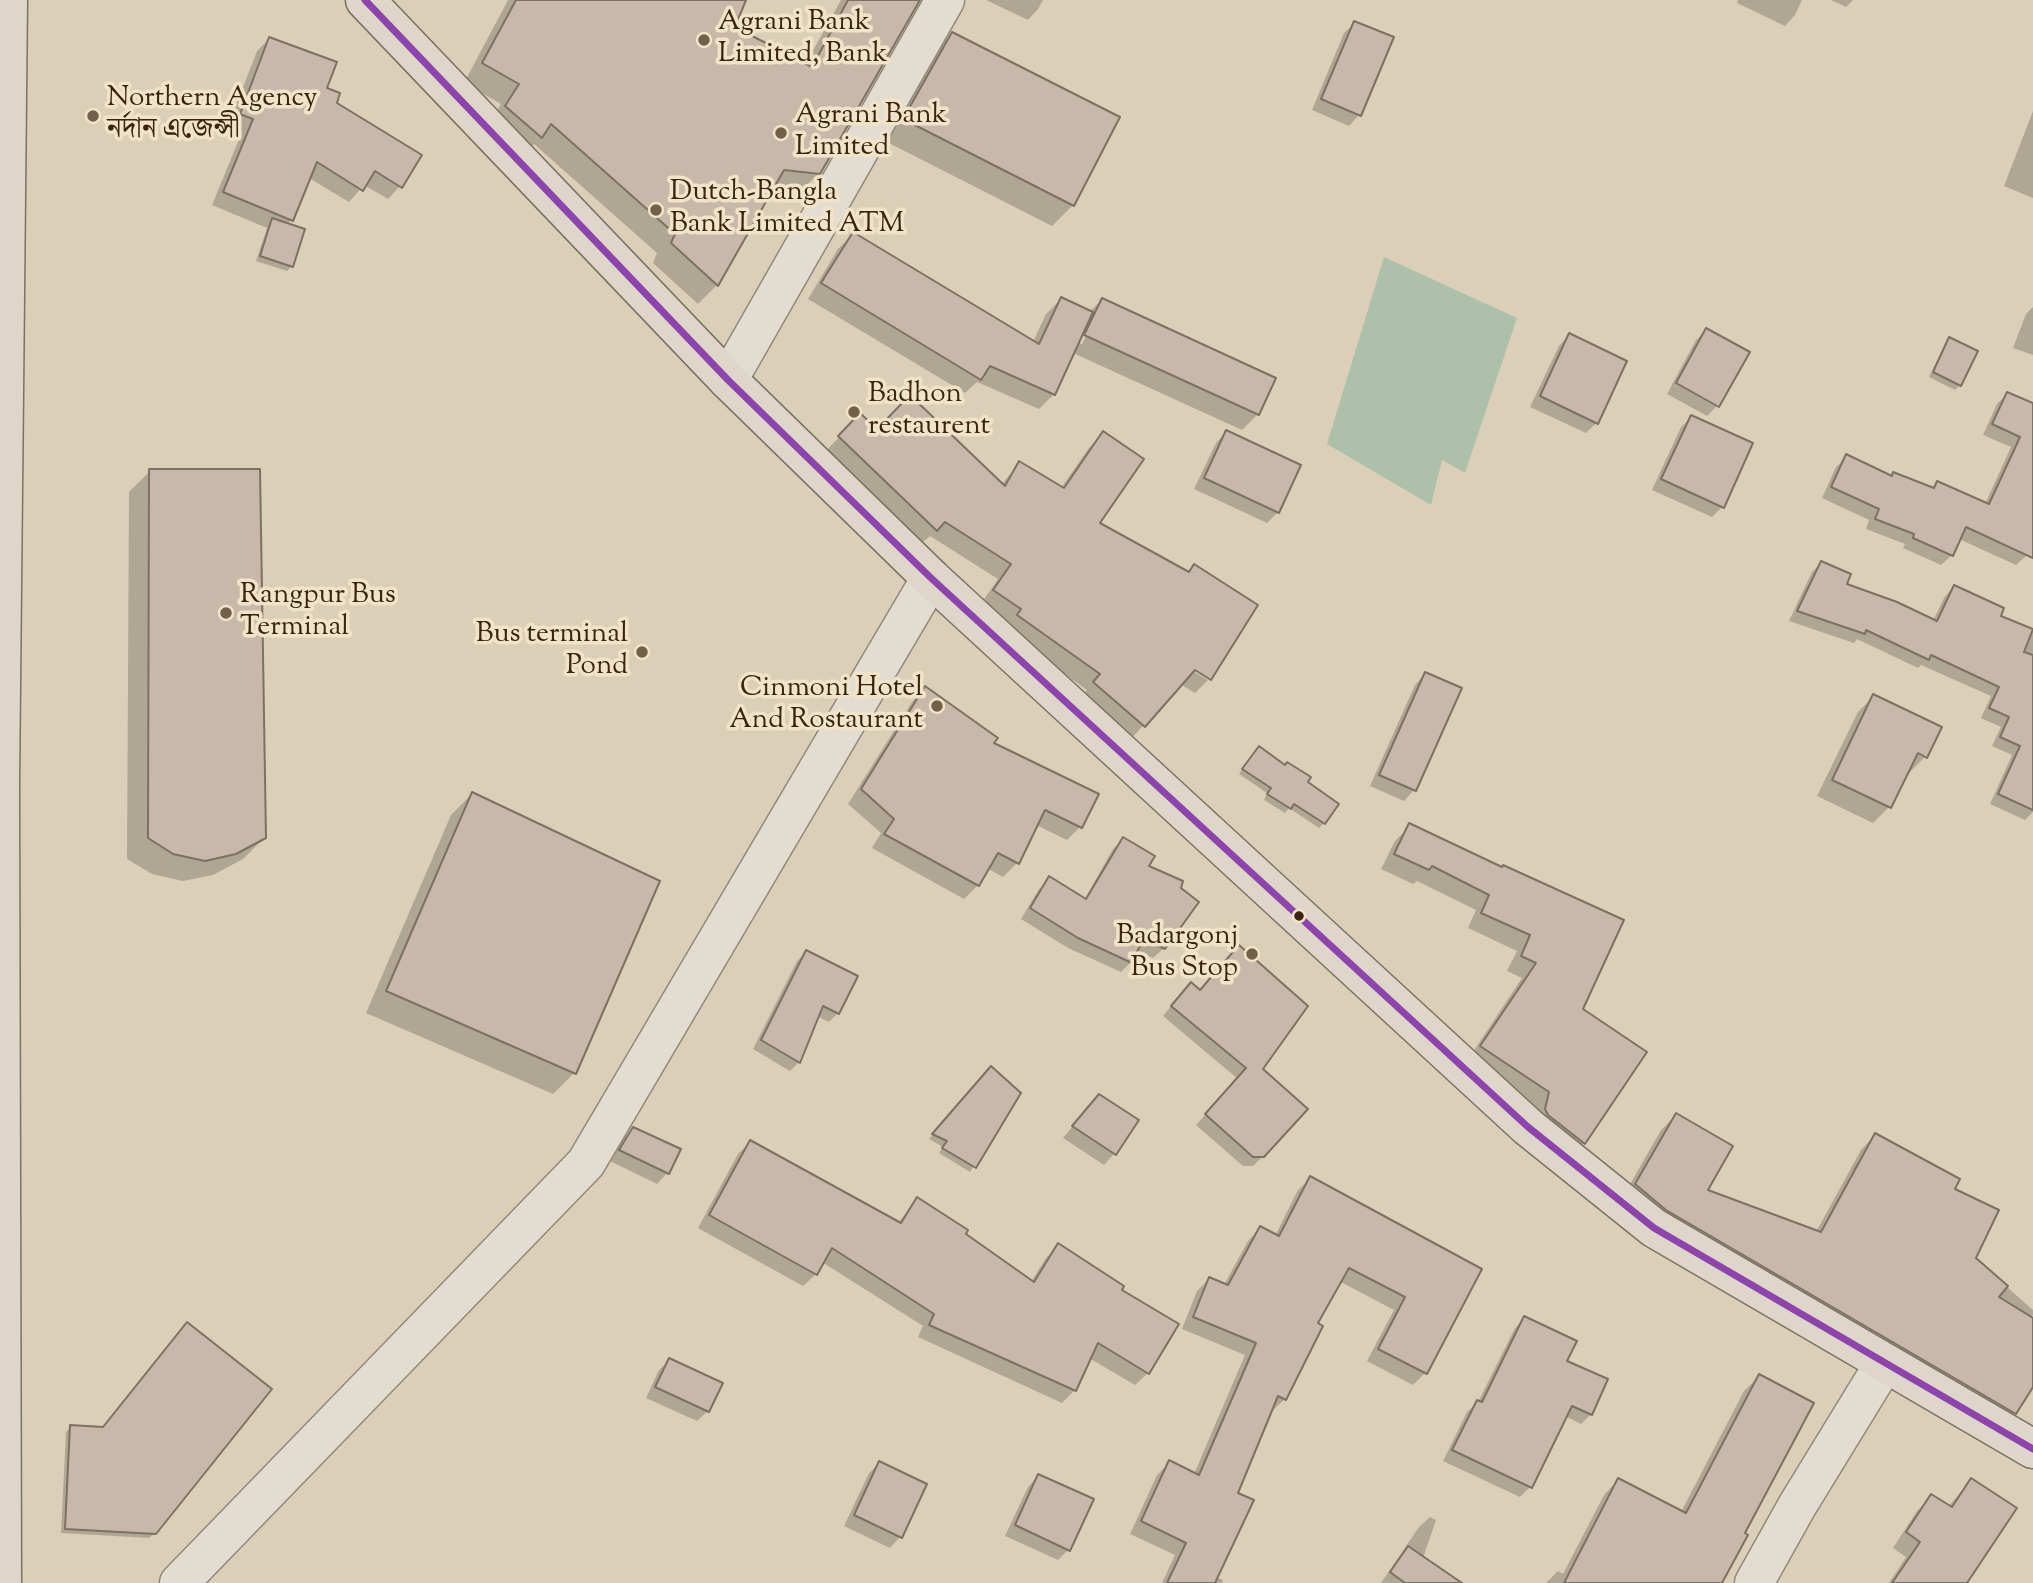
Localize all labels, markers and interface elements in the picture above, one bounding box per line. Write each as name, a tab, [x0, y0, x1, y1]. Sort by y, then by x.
place label: Agrani Bank Limited, Bank	[718, 7, 888, 73]
marker: Agrani Bank Limited, Bank	[696, 32, 712, 48]
place label: Northern Agency নর্দান এজেন্সী	[107, 83, 317, 149]
place label: Agrani Bank Limited	[795, 100, 947, 166]
marker: Northern Agency নর্দান এজেন্সী	[85, 108, 101, 124]
marker: Agrani Bank Limited	[773, 125, 789, 141]
place label: Dutch-Bangla Bank Limited ATM	[670, 177, 904, 243]
marker: Dutch-Bangla Bank Limited ATM	[648, 202, 664, 218]
place label: Badhon restaurent	[868, 379, 990, 445]
marker: Badhon restaurent	[846, 404, 862, 420]
place label: Rangpur Bus Terminal	[240, 580, 396, 646]
marker: Rangpur Bus Terminal	[218, 605, 234, 621]
place label: Bus terminal Pond	[476, 619, 628, 685]
marker: Bus terminal Pond	[634, 644, 650, 660]
place label: Cinmoni Hotel And Rostaurant	[729, 673, 923, 739]
marker: Cinmoni Hotel And Rostaurant	[929, 698, 945, 714]
unlabelled marker	[1292, 909, 1306, 923]
place label: Badargonj Bus Stop	[1116, 921, 1238, 987]
marker: Badargonj Bus Stop	[1244, 946, 1260, 962]

